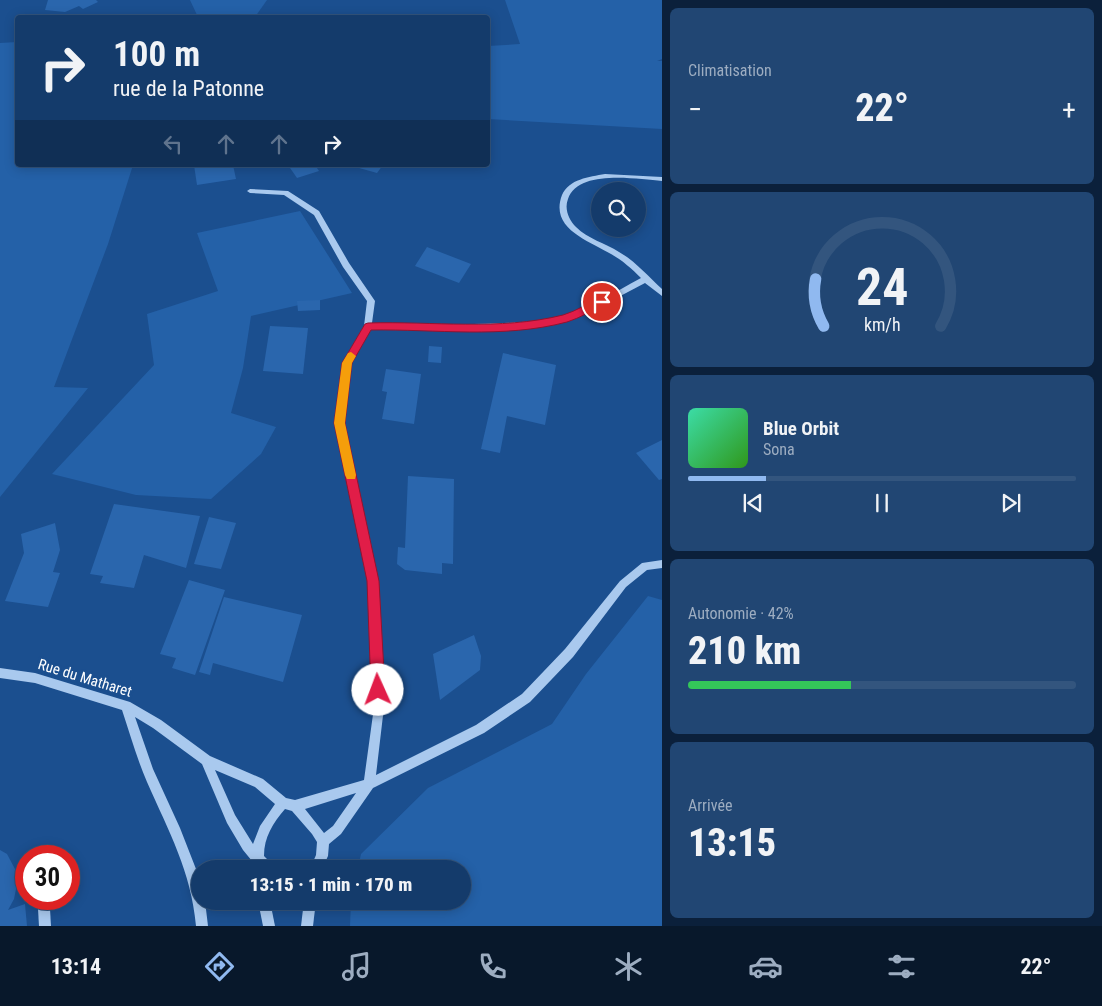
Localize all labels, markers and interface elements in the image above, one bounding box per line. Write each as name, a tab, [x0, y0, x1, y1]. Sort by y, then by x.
text: 100 m	[113, 34, 200, 75]
icon: right	[30, 35, 95, 100]
text: Climatisation	[688, 61, 772, 80]
text: rue de la Patonne	[113, 76, 264, 101]
text: 22°	[855, 86, 909, 130]
text: −	[688, 93, 702, 126]
text: +	[1062, 93, 1076, 126]
icon: left	[159, 130, 187, 158]
icon: ahead	[212, 130, 240, 158]
icon: ahead	[265, 130, 293, 158]
icon: right	[318, 130, 346, 158]
map controls	[591, 182, 646, 237]
button: search	[591, 182, 646, 237]
text: 24	[856, 257, 908, 318]
pin	[581, 281, 623, 323]
icon: arrive	[588, 288, 616, 316]
text: km/h	[864, 314, 900, 335]
text: Blue Orbit	[763, 417, 839, 440]
text: Sona	[763, 440, 795, 459]
icon: previous	[739, 489, 767, 517]
icon: pause	[868, 489, 896, 517]
icon: next	[997, 489, 1025, 517]
text: Autonomie · 42%	[688, 604, 794, 623]
text: 210 km	[688, 629, 801, 673]
street label: Rue du Matharet	[36, 655, 134, 701]
position arrow	[351, 663, 403, 715]
text: Arrivée	[688, 796, 732, 815]
text: 13:15	[688, 821, 776, 865]
speed limit sign: 30	[15, 845, 80, 910]
text: 13:15 · 1 min · 170 m	[250, 873, 412, 896]
icon: directions	[202, 949, 237, 984]
icon: music	[339, 949, 374, 984]
icon: phone	[475, 949, 510, 984]
icon: climate	[611, 949, 646, 984]
icon: car	[748, 949, 783, 984]
icon: filters	[884, 949, 919, 984]
text: 13:14	[51, 954, 101, 979]
text: 22°	[1020, 954, 1051, 979]

